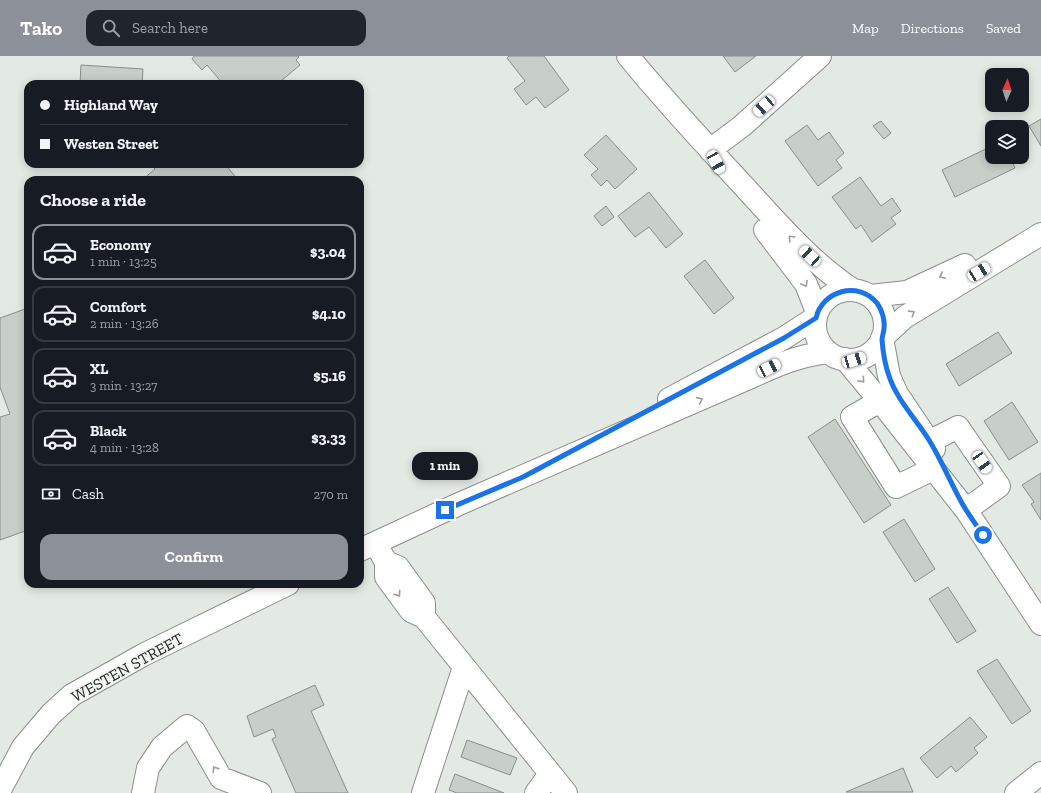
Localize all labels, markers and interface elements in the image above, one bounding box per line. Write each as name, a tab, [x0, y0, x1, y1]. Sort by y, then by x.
search box	[86, 10, 366, 46]
text: Tako	[20, 17, 62, 40]
icon: search	[100, 17, 122, 39]
text: Search here	[132, 19, 208, 37]
text: Map	[852, 20, 879, 37]
text: Directions	[901, 20, 964, 37]
text: Saved	[986, 20, 1021, 37]
north arrow	[985, 68, 1029, 112]
map controls	[985, 68, 1029, 164]
car	[751, 94, 777, 118]
text: Highland Way	[64, 96, 158, 114]
button: layers	[985, 120, 1029, 164]
text: Westen Street	[64, 135, 158, 153]
car	[705, 149, 727, 175]
text: Choose a ride	[40, 189, 146, 211]
icon: car	[42, 234, 78, 270]
one-way arrow	[788, 235, 796, 243]
text: Economy	[90, 236, 151, 254]
text: $3.04	[310, 243, 346, 261]
car	[797, 243, 823, 269]
text: 1 min · 13:25	[90, 254, 157, 269]
car	[966, 261, 992, 283]
one-way arrow	[938, 271, 946, 279]
one-way arrow	[801, 280, 808, 287]
icon: car	[42, 296, 78, 332]
text: Comfort	[90, 298, 146, 316]
text: $4.10	[312, 305, 346, 323]
one-way arrow	[908, 310, 915, 317]
text: 2 min · 13:26	[90, 316, 159, 331]
car	[841, 351, 867, 369]
car	[756, 357, 782, 379]
icon: car	[42, 358, 78, 394]
text: XL	[90, 360, 108, 378]
text: $5.16	[313, 367, 346, 385]
one-way arrow	[858, 375, 865, 383]
text: 3 min · 13:27	[90, 378, 157, 393]
one-way arrow	[696, 397, 703, 405]
icon: car	[42, 420, 78, 456]
text: Black	[90, 422, 127, 440]
text: $3.33	[311, 429, 346, 447]
text: 4 min · 13:28	[90, 440, 159, 455]
car	[970, 449, 994, 475]
callout: 1 min	[412, 452, 478, 480]
text: 1 min	[430, 458, 460, 473]
icon: cash	[40, 483, 62, 505]
text: Cash	[72, 485, 104, 503]
text: 270 m	[314, 487, 348, 502]
route end	[436, 501, 454, 519]
route start	[974, 526, 992, 544]
button: Confirm	[40, 534, 348, 580]
one-way arrow	[393, 590, 401, 597]
street label: WESTEN STREET	[68, 629, 186, 706]
one-way arrow	[213, 766, 220, 773]

